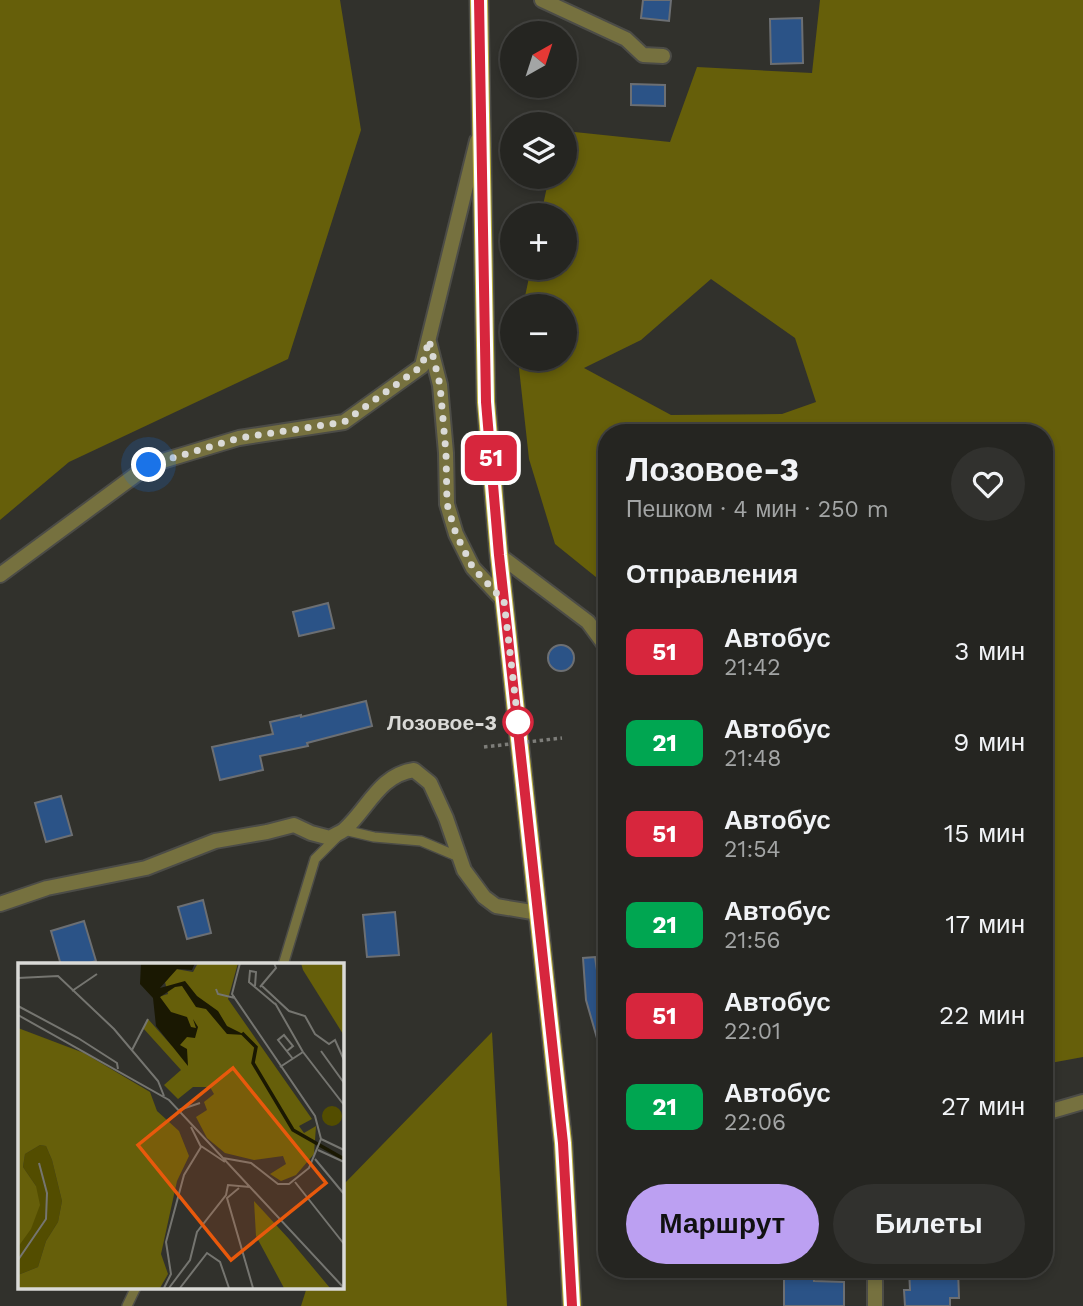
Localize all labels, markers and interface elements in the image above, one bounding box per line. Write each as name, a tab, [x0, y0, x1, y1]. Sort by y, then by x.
north arrow	[500, 21, 578, 98]
map controls	[500, 21, 577, 371]
button: layers	[500, 112, 577, 189]
button: +	[500, 203, 577, 280]
button: −	[500, 294, 577, 371]
line badge: 51	[460, 435, 522, 481]
text: 51	[479, 444, 503, 472]
your location	[131, 447, 166, 482]
button: heart	[951, 447, 1025, 521]
text: Лозовое-3	[626, 450, 799, 489]
text: Пешком · 4 мин · 250 m	[626, 496, 889, 523]
text: Отправления	[626, 559, 798, 589]
text: Автобус	[724, 623, 831, 653]
text: 3 мин	[954, 636, 1025, 666]
text: 51	[652, 638, 677, 666]
text: 21:42	[724, 654, 781, 681]
marker: Лозовое-3	[503, 707, 533, 737]
place label: Лозовое-3	[387, 710, 497, 735]
text: Автобус	[724, 714, 831, 744]
text: 9 мин	[953, 727, 1025, 757]
text: 21	[652, 729, 677, 757]
text: 21:48	[724, 745, 781, 772]
text: Автобус	[724, 805, 831, 835]
text: 15 мин	[944, 818, 1025, 848]
text: 51	[652, 820, 677, 848]
text: 21:54	[724, 836, 781, 863]
text: Автобус	[724, 896, 831, 926]
text: 17 мин	[945, 909, 1025, 939]
text: 21	[652, 911, 677, 939]
text: 21:56	[724, 927, 781, 954]
inset map	[18, 963, 343, 1288]
text: Автобус	[724, 987, 831, 1017]
text: 22 мин	[939, 1000, 1025, 1030]
text: 51	[652, 1002, 677, 1030]
text: 22:01	[724, 1018, 781, 1045]
text: Автобус	[724, 1078, 831, 1108]
text: 27 мин	[941, 1091, 1025, 1121]
text: 21	[652, 1093, 677, 1121]
text: 22:06	[724, 1109, 786, 1136]
button: Маршрут	[626, 1184, 819, 1264]
button: Билеты	[833, 1184, 1025, 1264]

